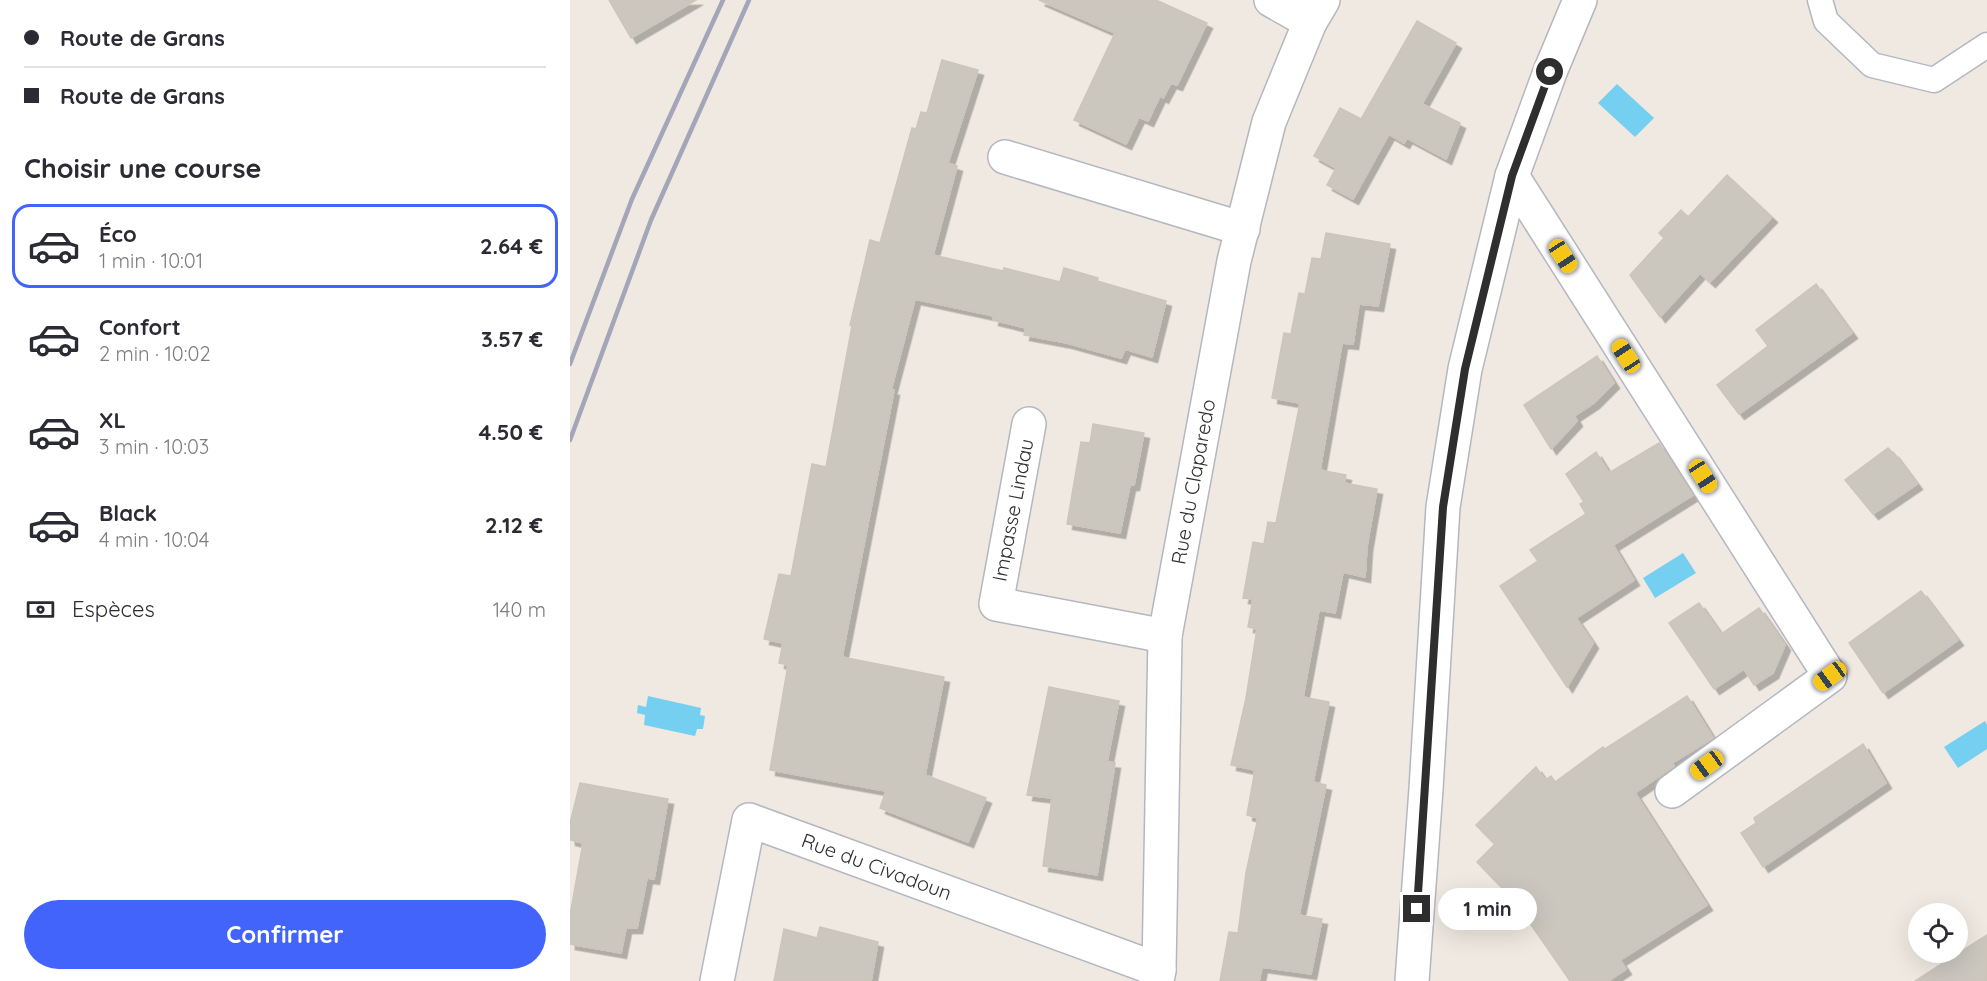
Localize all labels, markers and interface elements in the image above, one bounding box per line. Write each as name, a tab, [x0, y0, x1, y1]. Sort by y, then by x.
text: Route de Grans	[60, 24, 225, 52]
route start	[1536, 58, 1563, 85]
text: Route de Grans	[60, 82, 225, 110]
text: Choisir une course	[24, 151, 261, 185]
icon: car	[27, 219, 81, 273]
text: Éco	[99, 220, 137, 248]
text: 2.64 €	[480, 232, 543, 260]
car	[1546, 236, 1580, 276]
text: 1 min · 10:01	[99, 248, 203, 273]
icon: car	[27, 312, 81, 366]
text: Confort	[99, 313, 181, 341]
text: 3.57 €	[481, 325, 543, 353]
car	[1609, 336, 1643, 376]
text: 2 min · 10:02	[99, 341, 210, 366]
street label: Rue du Claparedo	[1165, 397, 1220, 566]
icon: car	[27, 405, 81, 459]
text: XL	[99, 406, 126, 434]
text: 4.50 €	[478, 418, 543, 446]
text: 3 min · 10:03	[99, 434, 209, 459]
street label: Impasse Lindau	[986, 436, 1039, 583]
car	[1686, 456, 1720, 496]
icon: car	[27, 498, 81, 552]
text: Black	[99, 499, 157, 527]
text: 2.12 €	[485, 511, 543, 539]
text: 4 min · 10:04	[99, 527, 209, 552]
icon: cash	[24, 593, 57, 626]
text: Espèces	[72, 595, 155, 623]
text: 140 m	[493, 597, 546, 622]
car	[1810, 658, 1850, 694]
car	[1687, 747, 1727, 783]
street label: Rue du Civadoun	[798, 827, 955, 905]
callout: 1 min	[1438, 888, 1537, 930]
route end	[1403, 895, 1430, 922]
text: 1 min	[1463, 896, 1512, 921]
button: Confirmer	[24, 900, 546, 969]
map controls	[1908, 903, 1968, 963]
button: locate	[1908, 903, 1968, 963]

